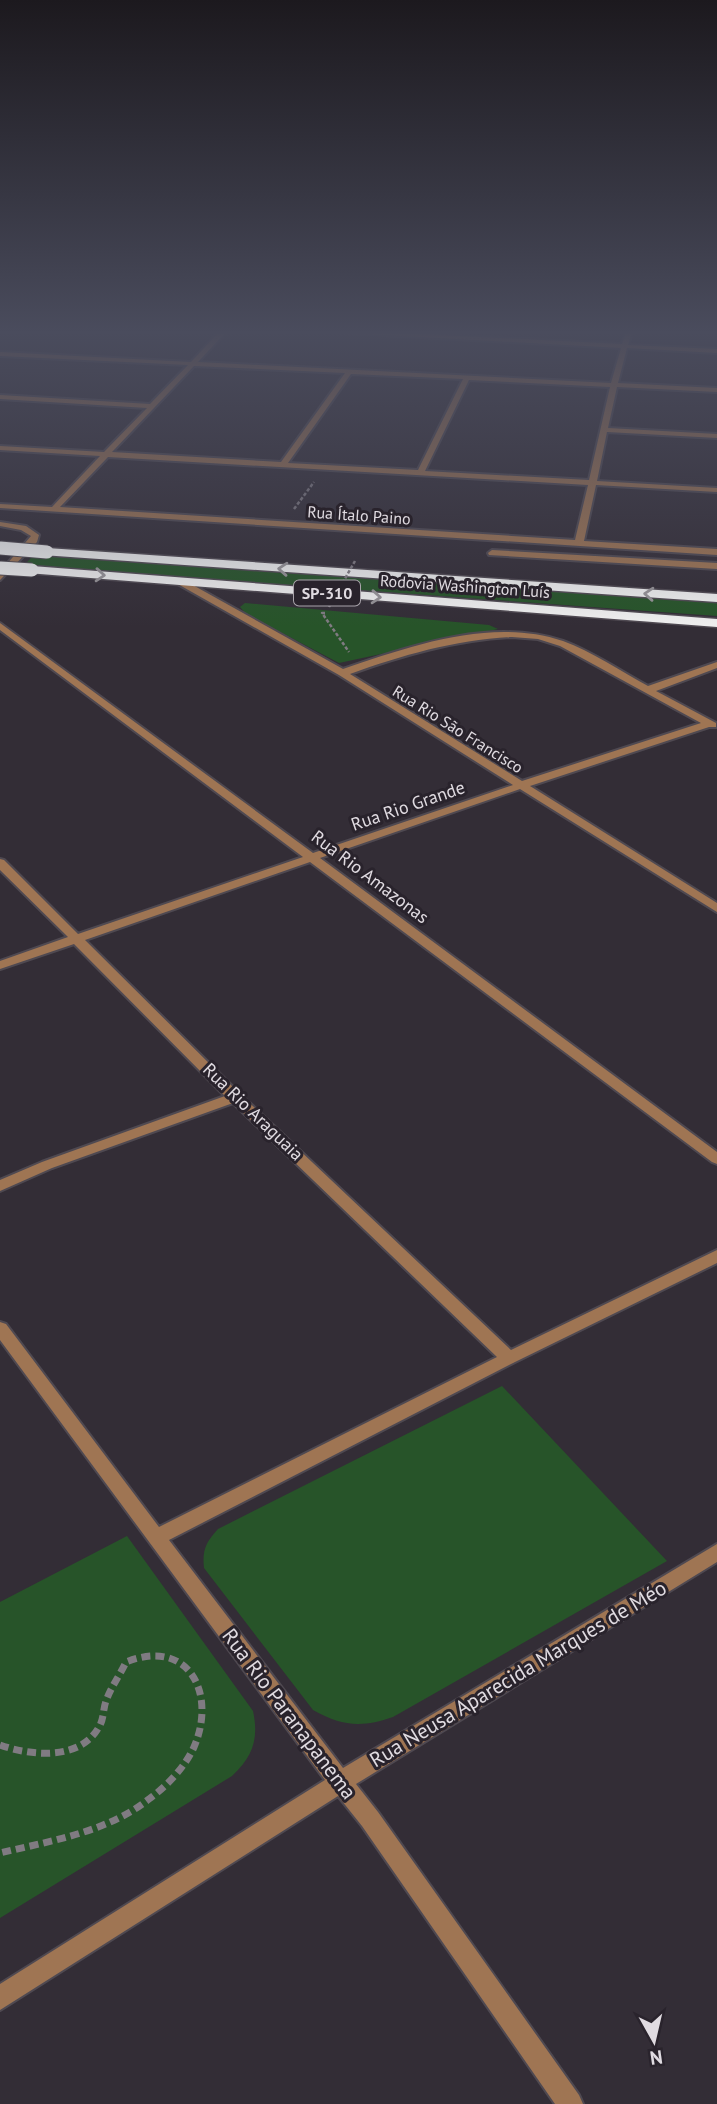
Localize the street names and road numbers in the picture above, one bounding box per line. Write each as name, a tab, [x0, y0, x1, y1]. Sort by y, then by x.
street label: Rua Ítalo Paino	[307, 501, 411, 529]
street label: Rodovia Washington Luís	[379, 570, 551, 602]
road number: SP-310	[294, 580, 360, 606]
street label: Rua Rio São Francisco	[389, 681, 527, 777]
street label: Rua Rio Grande	[348, 775, 468, 836]
street label: Rua Rio Amazonas	[307, 825, 434, 928]
street label: Rua Rio Araguaia	[198, 1058, 308, 1165]
street label: Rua Neusa Aparecida Marques de Méo	[364, 1574, 671, 1773]
street label: Rua Rio Paranapanema	[216, 1623, 362, 1804]

